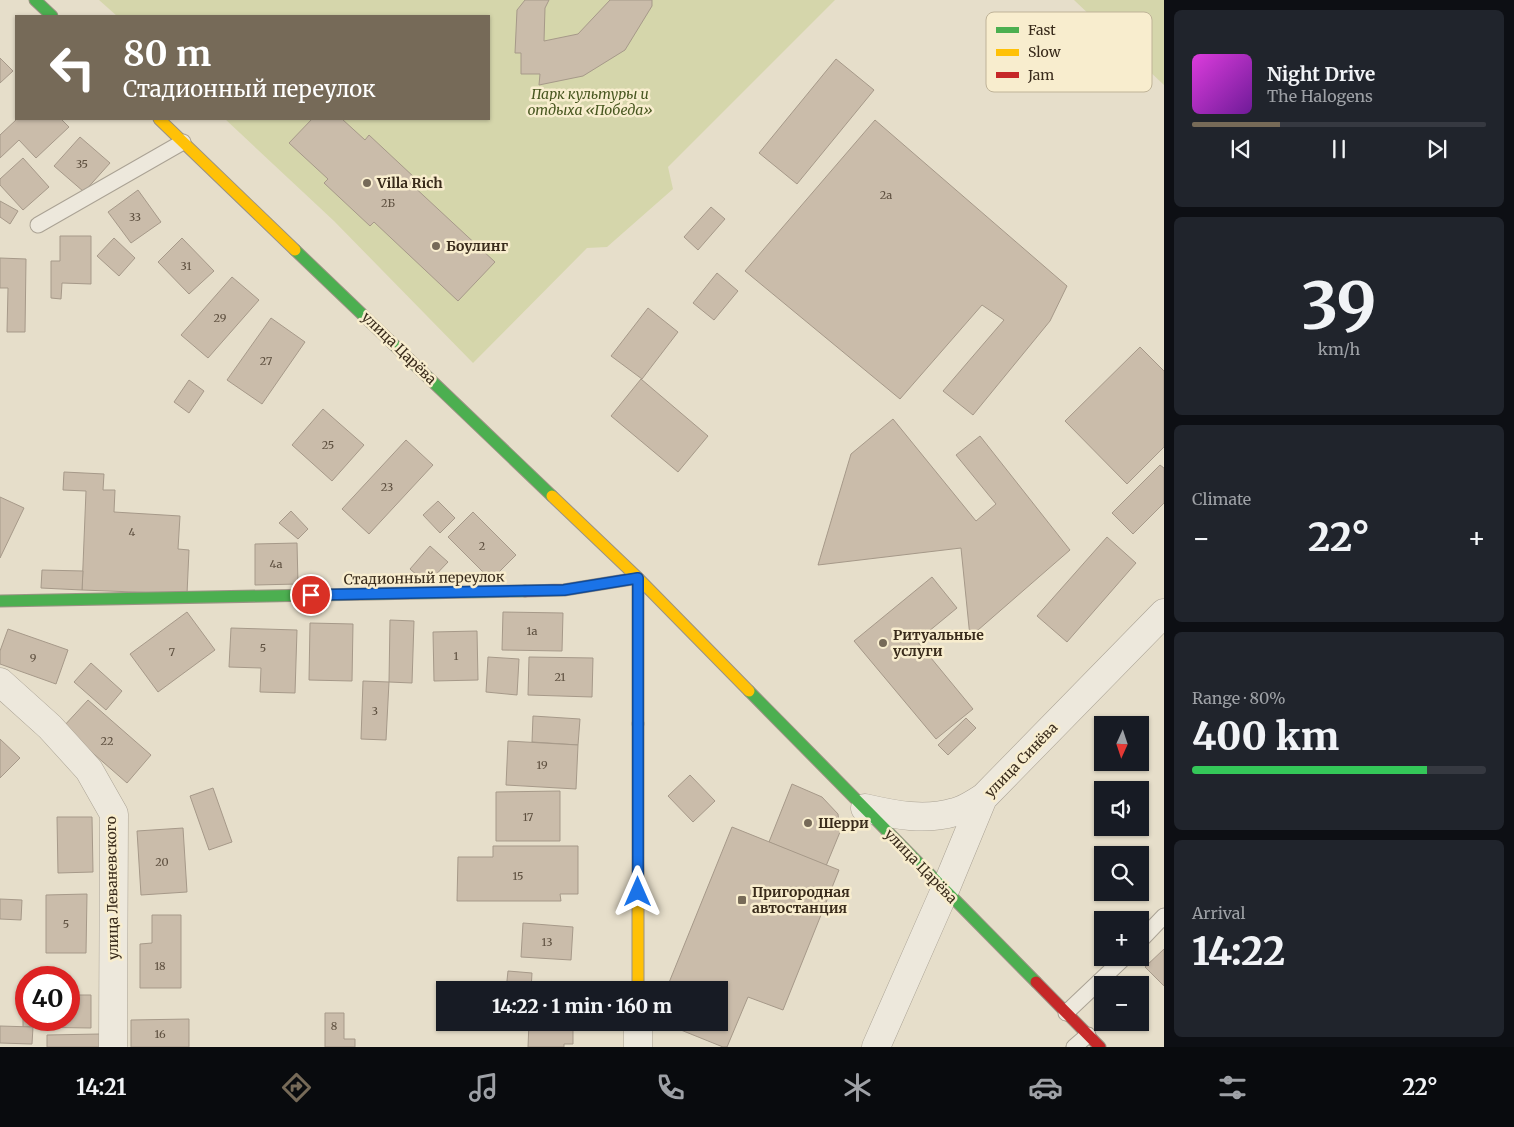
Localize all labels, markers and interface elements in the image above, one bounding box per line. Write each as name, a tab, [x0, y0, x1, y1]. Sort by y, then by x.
legend	[986, 12, 1152, 92]
text: Fast	[1028, 21, 1056, 39]
text: 80 m	[123, 32, 211, 76]
icon: left	[40, 35, 105, 100]
text: Slow	[1028, 43, 1061, 61]
text: Night Drive	[1267, 62, 1375, 86]
text: Jam	[1027, 66, 1054, 84]
text: Стадионный переулок	[123, 75, 376, 103]
park label: Парк культуры и отдыха «Победа»	[527, 85, 653, 119]
text: The Halogens	[1267, 86, 1373, 106]
icon: previous	[1227, 135, 1255, 163]
icon: pause	[1325, 135, 1353, 163]
icon: next	[1423, 135, 1451, 163]
house number: 35	[76, 157, 88, 171]
place label: Villa Rich	[376, 174, 443, 192]
marker: Villa Rich	[361, 177, 373, 189]
house number: 2а	[880, 188, 892, 202]
house number: 2Б	[381, 196, 395, 210]
house number: 33	[129, 210, 141, 224]
place label: Боулинг	[446, 237, 509, 255]
marker: Боулинг	[430, 240, 442, 252]
house number: 31	[181, 259, 191, 273]
text: 39	[1301, 265, 1377, 347]
street label: улица Царёва	[358, 308, 440, 388]
house number: 29	[214, 311, 227, 325]
text: km/h	[1318, 339, 1360, 359]
house number: 27	[260, 354, 272, 368]
house number: 25	[322, 438, 334, 452]
house number: 23	[381, 480, 393, 494]
text: Climate	[1192, 489, 1251, 509]
text: 22°	[1308, 514, 1370, 561]
text: −	[1192, 520, 1211, 556]
text: +	[1467, 520, 1486, 556]
house number: 4	[129, 525, 136, 539]
house number: 2	[479, 539, 485, 553]
house number: 4а	[270, 557, 283, 571]
street label: Стадионный переулок	[343, 568, 505, 588]
pin	[290, 574, 332, 616]
icon: arrive	[297, 581, 325, 609]
house number: 1а	[527, 624, 538, 638]
place label: Ритуальные услуги	[893, 626, 984, 660]
marker: Ритуальные услуги	[877, 637, 889, 649]
house number: 5	[260, 641, 266, 655]
house number: 7	[169, 645, 175, 659]
house number: 1	[454, 649, 459, 663]
house number: 9	[30, 651, 37, 665]
house number: 21	[554, 670, 566, 684]
text: Range · 80%	[1192, 688, 1286, 708]
house number: 3	[372, 704, 378, 718]
text: 400 km	[1192, 713, 1339, 760]
north arrow	[1094, 716, 1149, 771]
map controls	[1094, 716, 1149, 1031]
street label: улица Синёва	[981, 718, 1062, 801]
house number: 22	[101, 734, 113, 748]
house number: 19	[536, 758, 548, 772]
button: sound	[1094, 781, 1149, 836]
house number: 17	[523, 810, 533, 824]
place label: Шерри	[818, 814, 869, 832]
street label: улица Леваневского	[102, 816, 122, 960]
marker: Шерри	[802, 817, 814, 829]
street label: улица Царёва	[881, 825, 961, 907]
button: search	[1094, 846, 1149, 901]
house number: 20	[155, 855, 169, 869]
position arrow	[611, 865, 663, 917]
house number: 15	[512, 869, 524, 883]
place label: Пригородная автостанция	[752, 883, 850, 917]
marker: Пригородная автостанция	[736, 894, 748, 906]
text: Arrival	[1192, 903, 1245, 923]
button: +	[1094, 911, 1149, 966]
house number: 5	[63, 917, 69, 931]
text: 14:22	[1192, 928, 1285, 975]
house number: 13	[542, 935, 552, 949]
house number: 18	[154, 959, 166, 973]
speed limit sign: 40	[15, 966, 80, 1031]
button: −	[1094, 976, 1149, 1031]
text: 14:22 · 1 min · 160 m	[492, 994, 672, 1018]
house number: 8	[331, 1019, 338, 1033]
house number: 16	[154, 1027, 166, 1041]
icon: directions	[279, 1070, 314, 1105]
icon: music	[466, 1070, 501, 1105]
icon: phone	[653, 1070, 688, 1105]
icon: climate	[840, 1070, 875, 1105]
icon: car	[1028, 1070, 1063, 1105]
icon: filters	[1215, 1070, 1250, 1105]
text: 14:21	[76, 1073, 126, 1101]
text: 22°	[1402, 1073, 1438, 1101]

